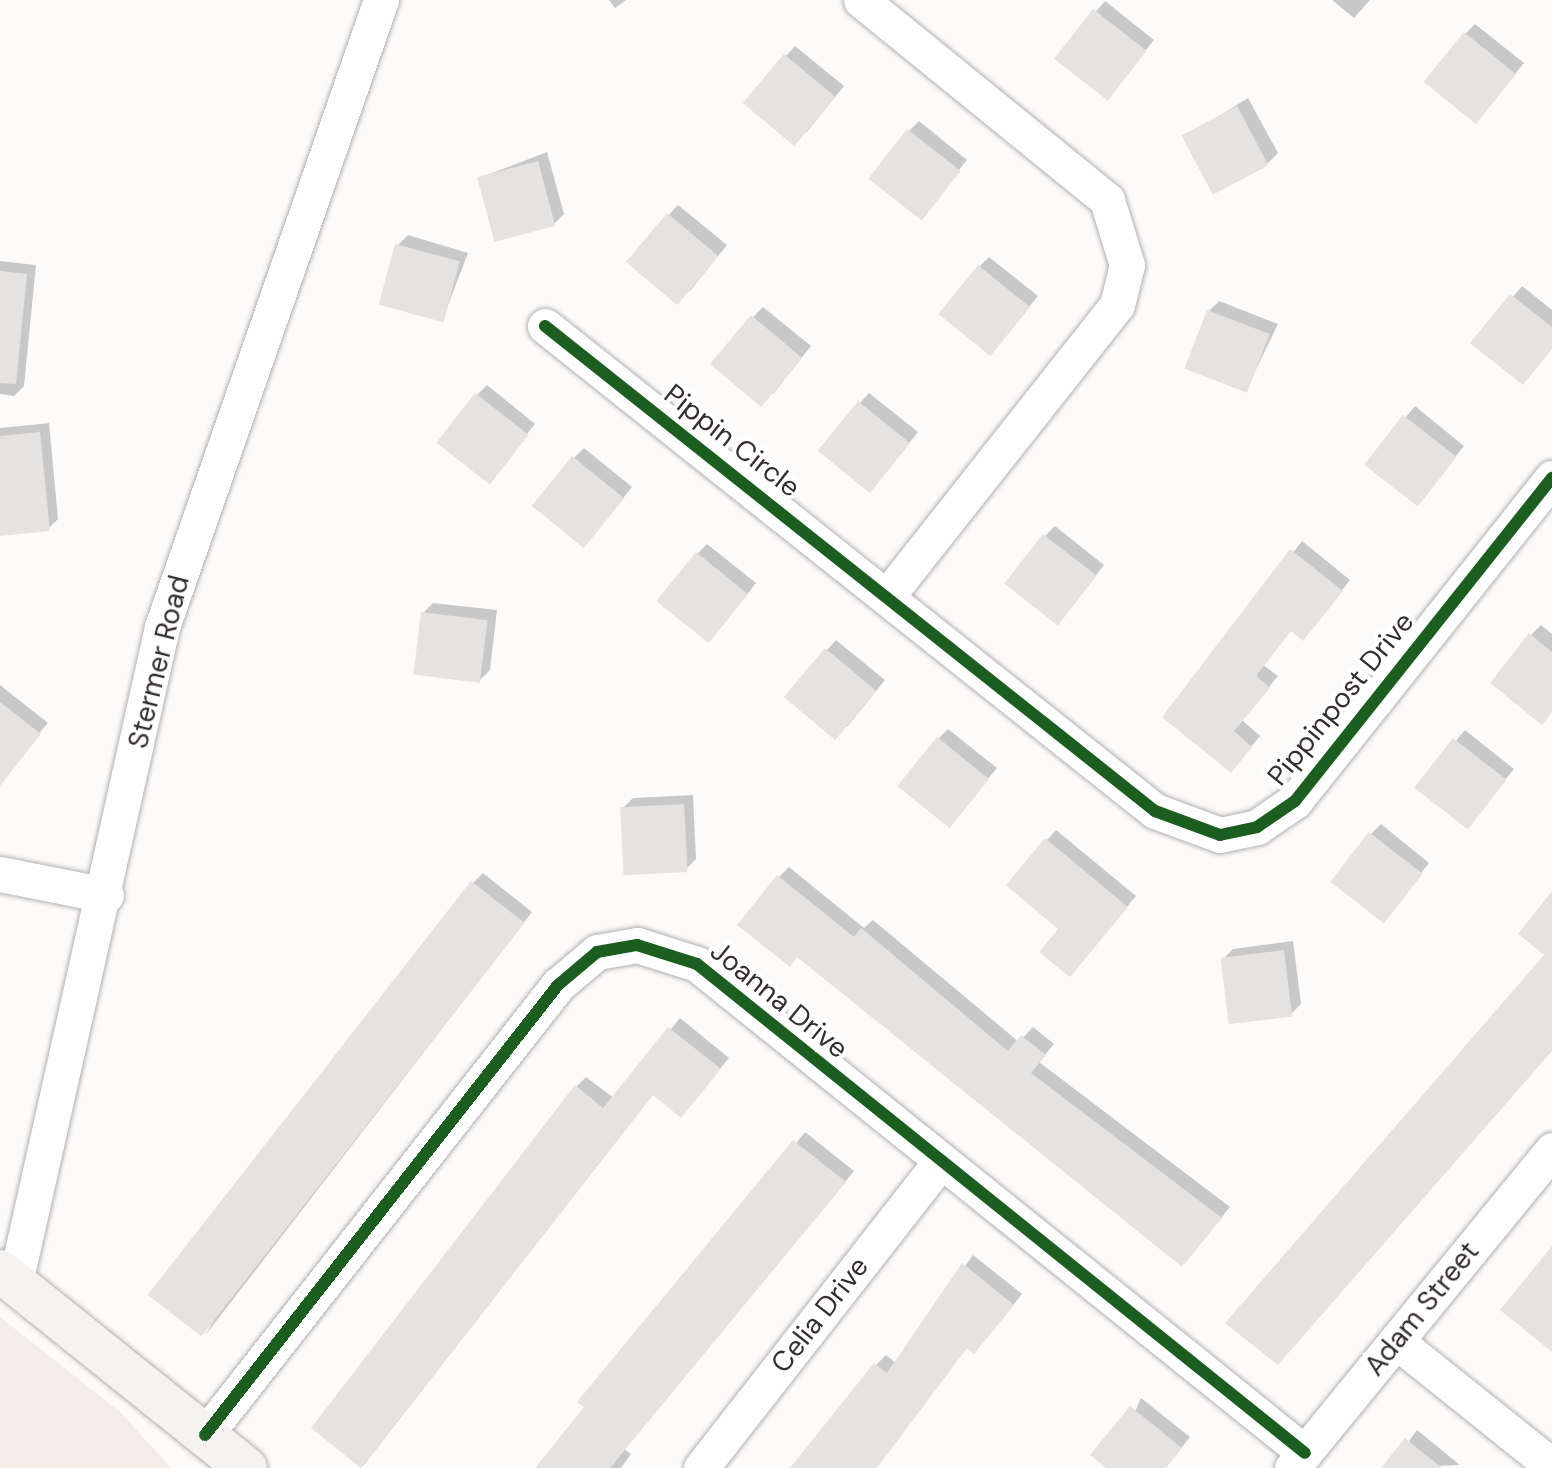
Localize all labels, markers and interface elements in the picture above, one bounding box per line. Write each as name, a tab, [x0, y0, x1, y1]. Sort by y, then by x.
street label: Pippin Circle	[657, 378, 807, 504]
street label: Stermer Road	[121, 572, 197, 752]
street label: Pippinpost Drive	[1261, 606, 1421, 792]
street label: Joanna Drive	[704, 934, 854, 1066]
street label: Adam Street	[1358, 1235, 1486, 1383]
street label: Celia Drive	[764, 1250, 876, 1380]

